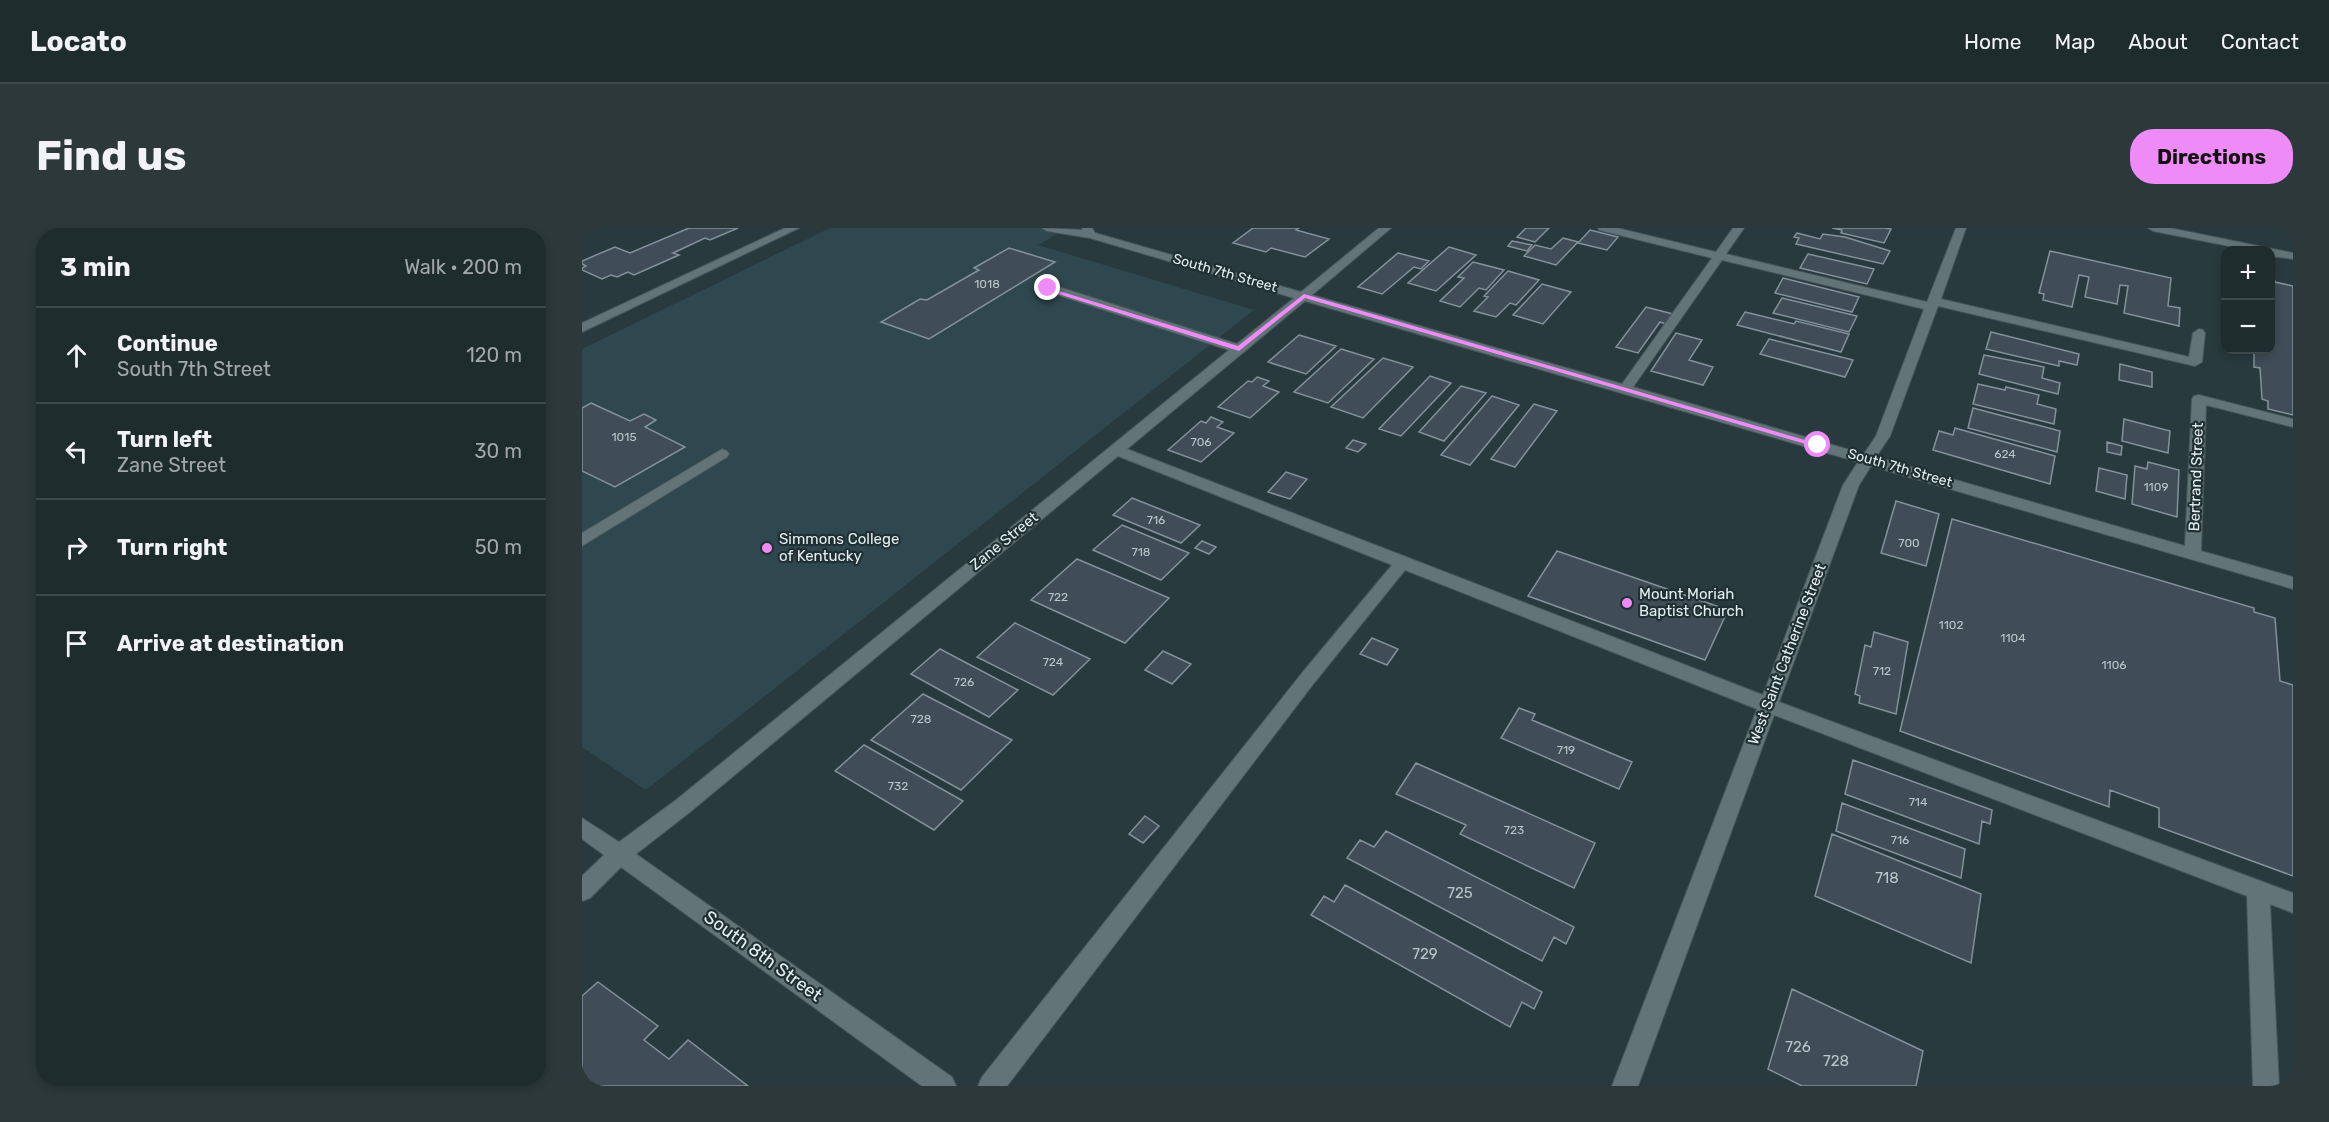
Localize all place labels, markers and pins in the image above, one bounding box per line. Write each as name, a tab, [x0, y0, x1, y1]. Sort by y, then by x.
place label: Simmons College of Kentucky	[779, 530, 899, 565]
marker: Simmons College of Kentucky	[760, 541, 774, 555]
place label: Mount Moriah Baptist Church	[1639, 585, 1744, 620]
marker: Mount Moriah Baptist Church	[1620, 596, 1634, 610]

